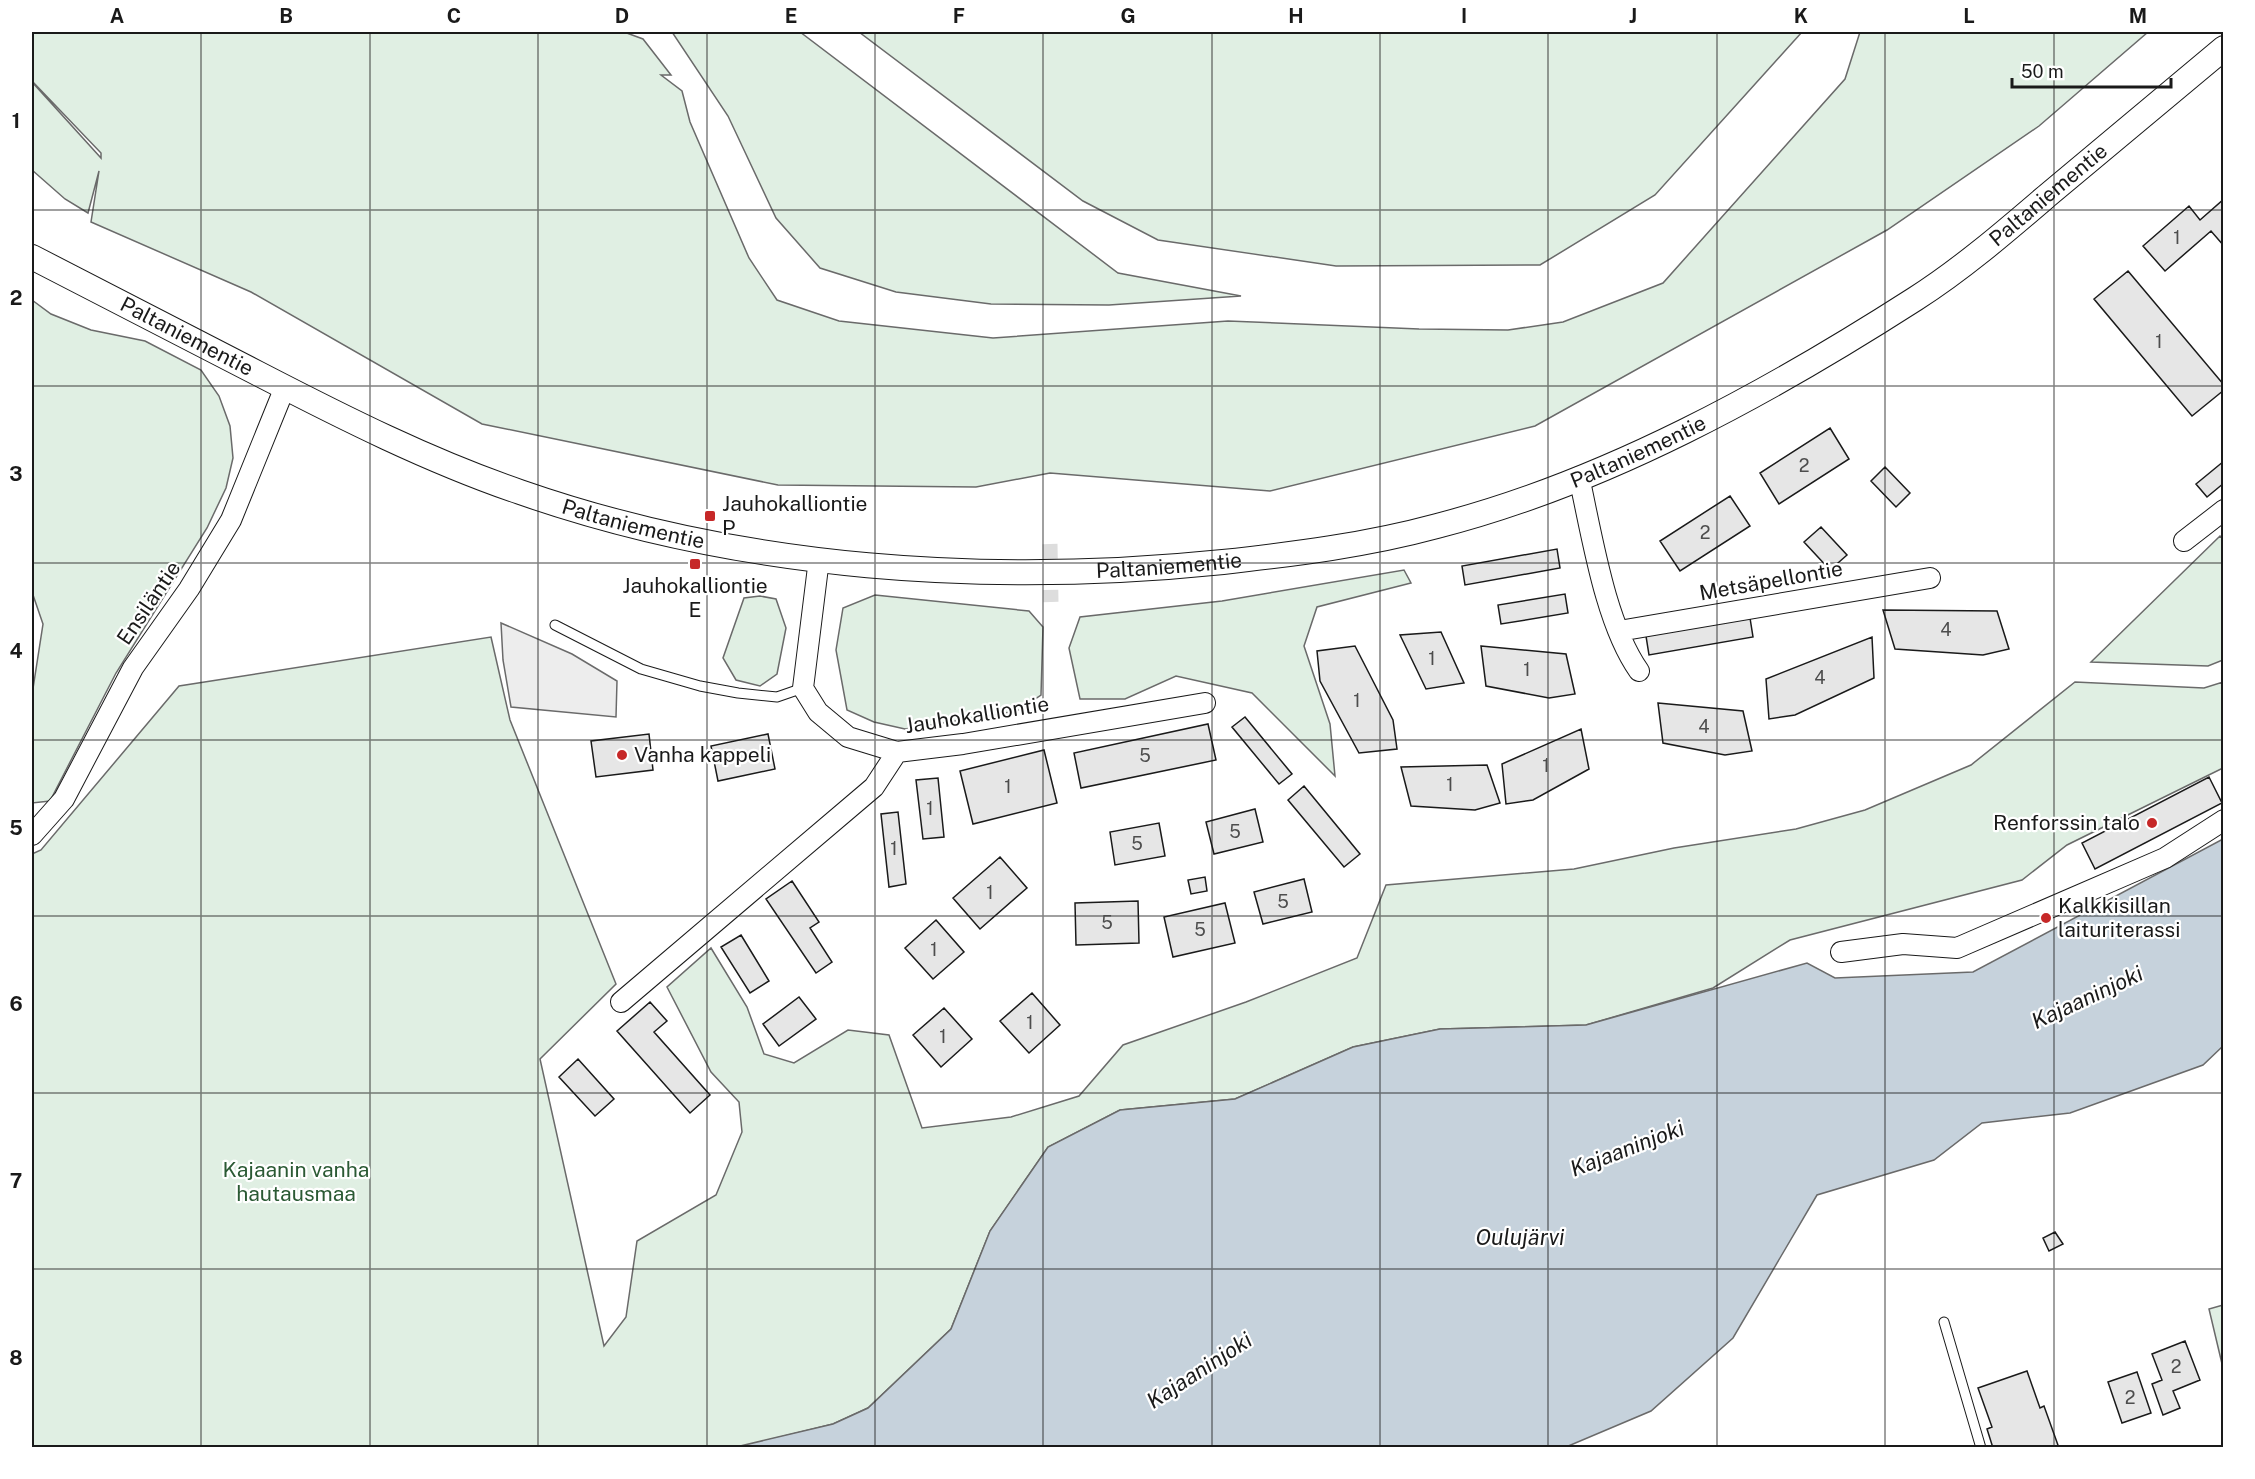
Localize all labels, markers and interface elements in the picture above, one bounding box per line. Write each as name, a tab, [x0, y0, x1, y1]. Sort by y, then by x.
text: A	[110, 4, 124, 28]
text: B	[279, 4, 293, 28]
text: C	[447, 4, 461, 28]
text: D	[615, 4, 629, 28]
text: E	[785, 4, 797, 28]
text: F	[953, 4, 965, 28]
text: G	[1120, 4, 1136, 28]
text: H	[1288, 4, 1304, 28]
text: I	[1461, 4, 1467, 28]
text: J	[1629, 4, 1637, 28]
text: K	[1794, 4, 1808, 28]
text: L	[1963, 4, 1975, 28]
text: M	[2129, 4, 2147, 28]
scale bar	[2012, 51, 2171, 89]
text: 50 m	[2021, 61, 2064, 82]
text: 1	[12, 109, 20, 133]
street label: Paltaniementie	[1984, 138, 2112, 251]
house number: 1	[2173, 227, 2181, 248]
text: 2	[10, 286, 22, 310]
street label: Paltaniementie	[116, 291, 258, 381]
house number: 1	[2155, 331, 2163, 352]
street label: Paltaniementie	[1566, 410, 1710, 493]
house number: 2	[1799, 455, 1809, 476]
text: 3	[9, 462, 23, 486]
place label: Jauhokalliontie P	[722, 491, 868, 540]
street label: Paltaniementie	[559, 494, 707, 554]
marker: Jauhokalliontie P	[703, 509, 717, 523]
house number: 2	[1700, 522, 1710, 543]
street label: Paltaniementie	[1095, 547, 1243, 583]
street label: Ensiläntie	[112, 556, 186, 649]
street label: Metsäpellontie	[1697, 556, 1845, 605]
marker: Jauhokalliontie E	[688, 557, 702, 571]
place label: Jauhokalliontie E	[622, 573, 768, 622]
house number: 4	[1940, 619, 1952, 640]
text: 4	[9, 639, 23, 663]
house number: 1	[1428, 648, 1436, 669]
house number: 1	[1523, 659, 1531, 680]
house number: 4	[1814, 667, 1826, 688]
house number: 1	[1353, 690, 1361, 711]
street label: Jauhokalliontie	[903, 691, 1051, 738]
house number: 4	[1698, 716, 1710, 737]
place label: Vanha kappeli	[634, 742, 771, 767]
house number: 5	[1139, 745, 1151, 766]
marker: Vanha kappeli	[615, 748, 629, 762]
house number: 1	[1542, 755, 1550, 776]
house number: 1	[1446, 774, 1454, 795]
house number: 1	[1004, 776, 1012, 797]
house number: 1	[926, 798, 934, 819]
place label: Renforssin talo	[1993, 810, 2140, 835]
text: 5	[9, 816, 23, 840]
marker: Renforssin talo	[2145, 816, 2159, 830]
house number: 5	[1229, 821, 1241, 842]
house number: 5	[1131, 833, 1143, 854]
house number: 1	[890, 838, 898, 859]
house number: 1	[986, 882, 994, 903]
house number: 5	[1277, 891, 1289, 912]
place label: Kalkkisillan laituriterassi	[2058, 893, 2180, 942]
marker: Kalkkisillan laituriterassi	[2039, 911, 2053, 925]
house number: 5	[1101, 912, 1113, 933]
house number: 5	[1194, 919, 1206, 940]
house number: 1	[930, 939, 938, 960]
water label: Kajaaninjoki	[2027, 960, 2147, 1034]
text: 6	[9, 992, 23, 1016]
house number: 1	[1026, 1012, 1034, 1033]
house number: 1	[939, 1026, 947, 1047]
water label: Kajaaninjoki	[1566, 1114, 1688, 1182]
park label: Kajaanin vanha hautausmaa	[223, 1157, 369, 1206]
text: 7	[10, 1169, 22, 1193]
water label: Oulujärvi	[1476, 1224, 1565, 1250]
water label: Kajaaninjoki	[1142, 1326, 1257, 1414]
text: 8	[9, 1346, 23, 1370]
house number: 2	[2171, 1356, 2181, 1377]
house number: 2	[2125, 1387, 2135, 1408]

